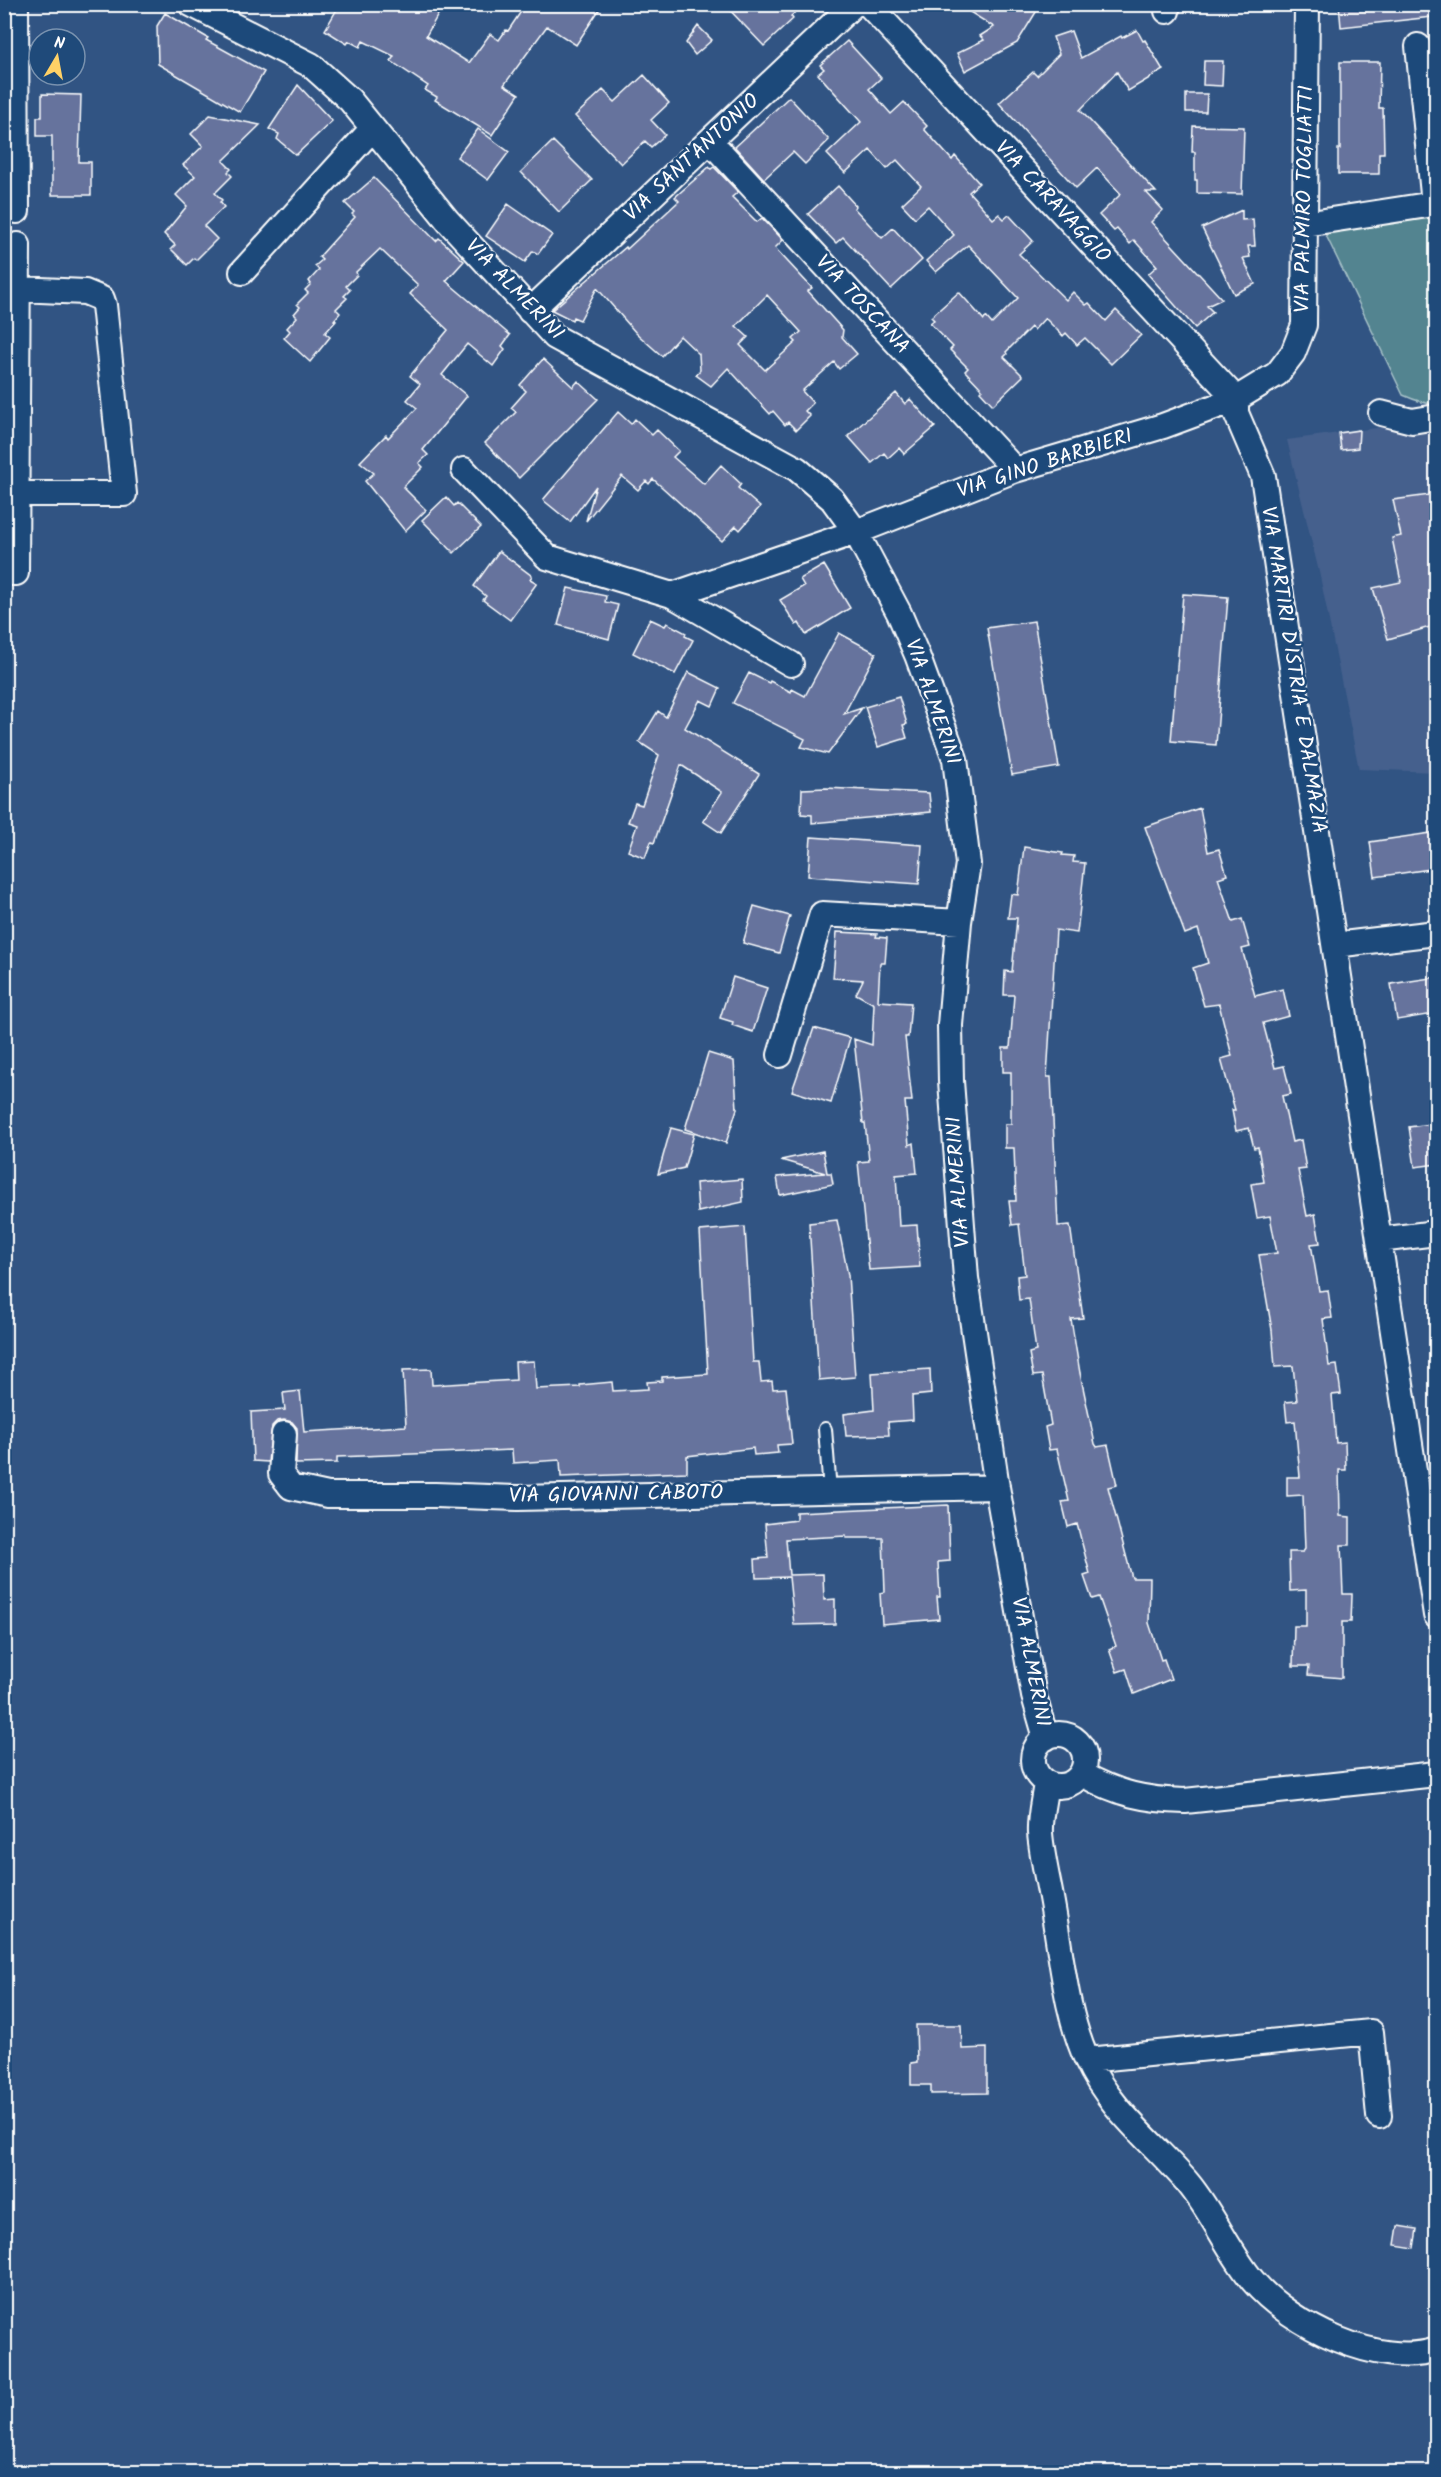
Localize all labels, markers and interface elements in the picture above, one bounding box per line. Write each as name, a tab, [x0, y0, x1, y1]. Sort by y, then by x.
north arrow	[27, 27, 87, 87]
text: N	[52, 31, 66, 57]
street label: VIA PALMIRO TOGLIATTI	[1287, 85, 1323, 313]
street label: VIA SANT'ANTONIO	[616, 86, 768, 230]
street label: VIA CARAVAGGIO	[986, 133, 1118, 271]
street label: VIA ALMERINI	[456, 231, 572, 349]
street label: VIA TOSCANA	[807, 248, 917, 362]
street label: VIA GINO BARBIERI	[953, 420, 1137, 508]
street label: VIA MARTIRI D'ISTRIA E DALMAZIA	[1251, 504, 1335, 836]
street label: VIA ALMERINI	[895, 634, 969, 770]
street label: VIA ALMERINI	[938, 1115, 980, 1249]
street label: VIA GIOVANNI CABOTO	[509, 1477, 723, 1513]
street label: VIA ALMERINI	[1001, 1594, 1059, 1730]

